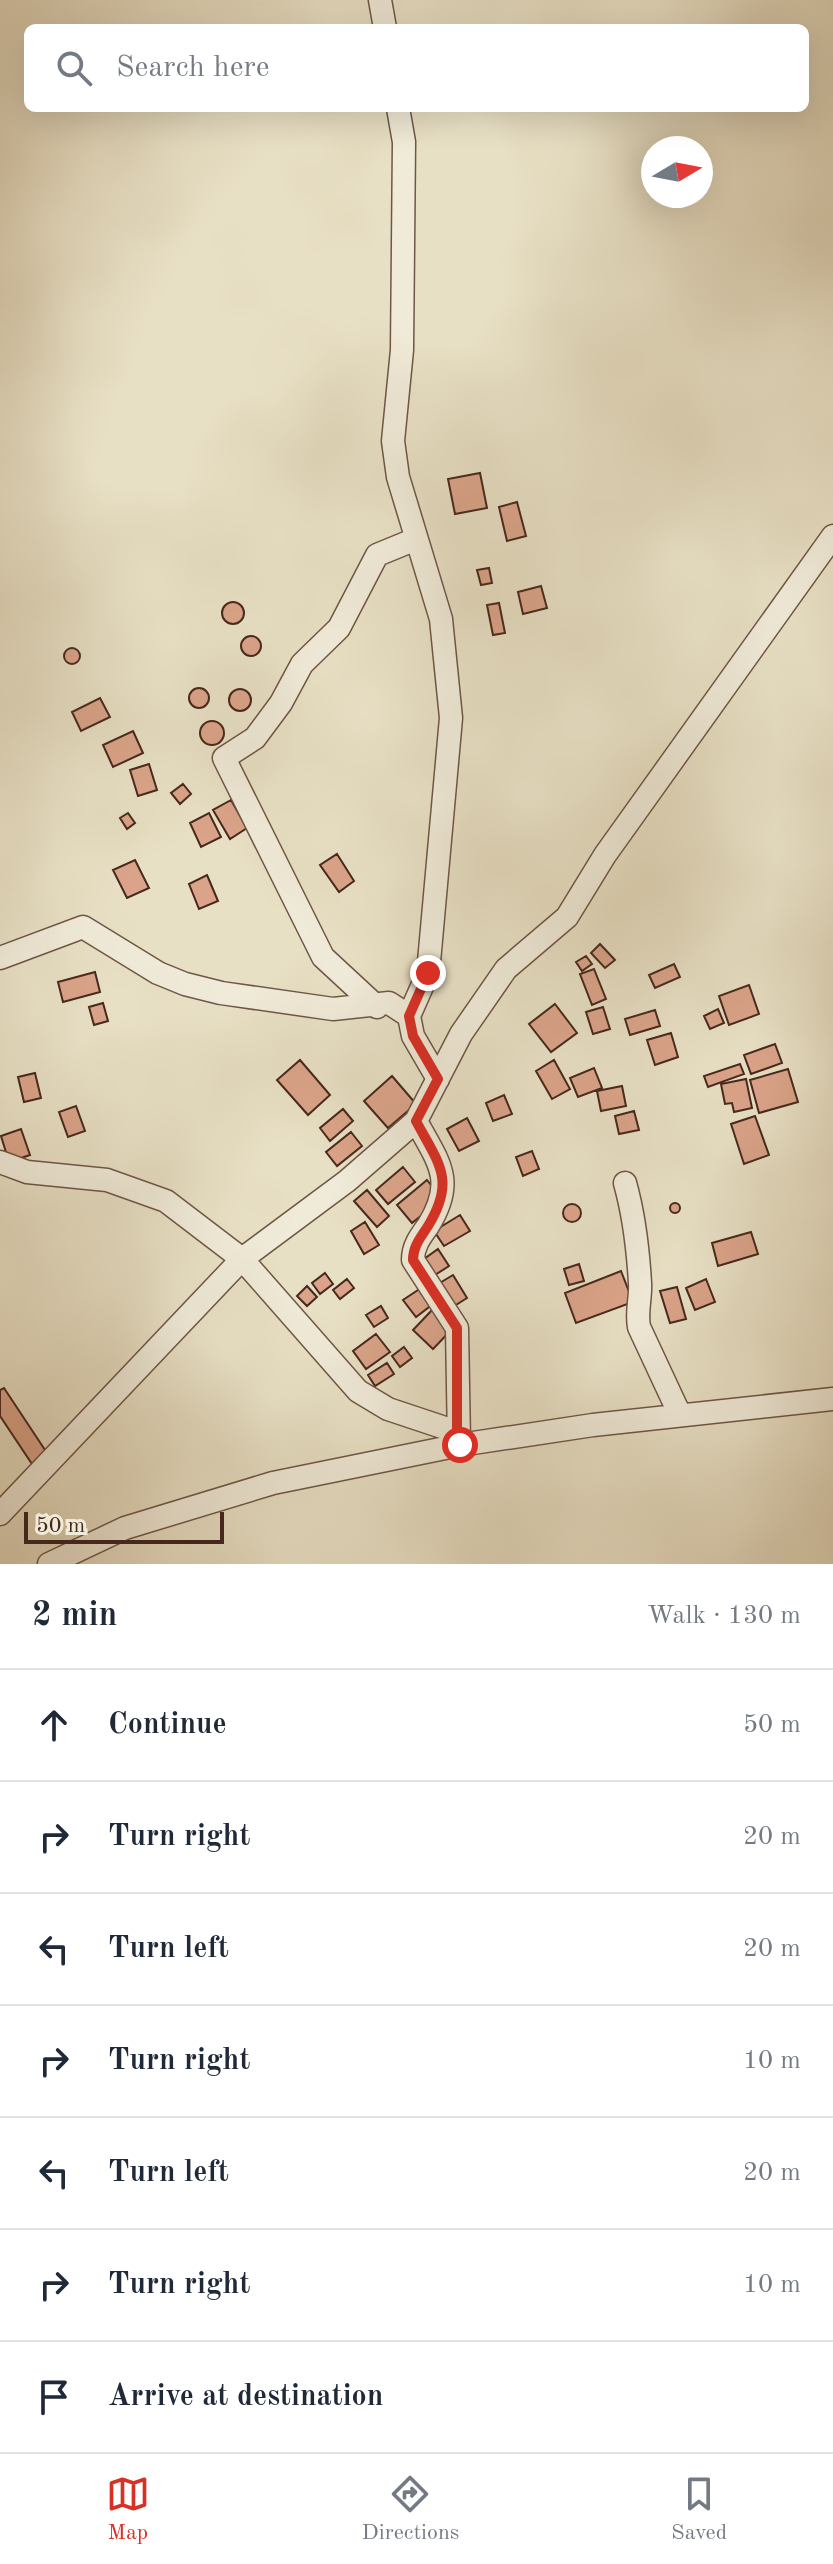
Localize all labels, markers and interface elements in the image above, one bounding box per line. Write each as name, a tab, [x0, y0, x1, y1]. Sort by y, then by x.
search box	[24, 24, 809, 112]
icon: search	[52, 46, 96, 90]
text: Search here	[116, 53, 270, 83]
north arrow	[641, 136, 713, 208]
route end	[410, 955, 446, 991]
route start	[442, 1427, 478, 1463]
scale bar	[24, 1508, 224, 1544]
text: 50 m	[36, 1515, 85, 1537]
text: 2 min	[32, 1599, 117, 1633]
text: Walk · 130 m	[647, 1603, 801, 1629]
icon: ahead	[32, 1703, 76, 1747]
text: Continue	[108, 1710, 227, 1740]
text: 50 m	[743, 1712, 801, 1738]
icon: right	[32, 1815, 76, 1859]
text: Turn right	[108, 1822, 250, 1852]
text: 20 m	[743, 1824, 801, 1850]
icon: left	[32, 1927, 76, 1971]
text: Turn left	[108, 1934, 229, 1964]
text: 20 m	[743, 1936, 801, 1962]
icon: right	[32, 2039, 76, 2083]
text: Turn right	[108, 2046, 250, 2076]
text: 10 m	[743, 2048, 801, 2074]
icon: left	[32, 2151, 76, 2195]
text: Turn left	[108, 2158, 229, 2188]
text: 20 m	[743, 2160, 801, 2186]
icon: right	[32, 2263, 76, 2307]
text: Turn right	[108, 2270, 250, 2300]
text: 10 m	[743, 2272, 801, 2298]
icon: arrive	[32, 2375, 76, 2419]
text: Arrive at destination	[108, 2382, 383, 2412]
tab: Map	[106, 2472, 150, 2547]
tab: Directions	[362, 2472, 459, 2547]
tab: Saved	[671, 2472, 727, 2547]

